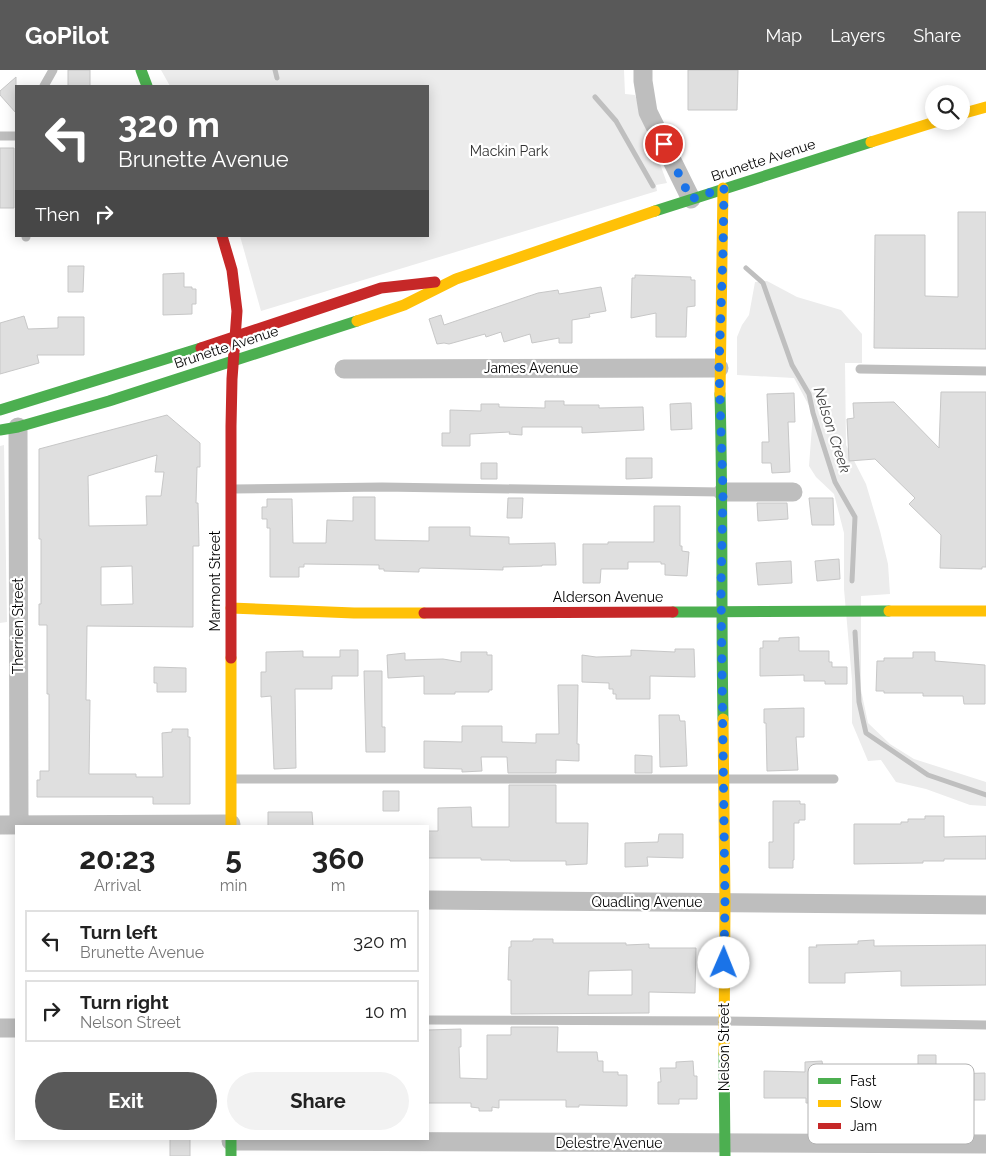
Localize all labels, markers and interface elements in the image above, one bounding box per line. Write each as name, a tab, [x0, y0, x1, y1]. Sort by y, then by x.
text: GoPilot	[25, 21, 109, 50]
text: Map	[766, 25, 802, 46]
text: Layers	[830, 25, 885, 46]
text: Share	[913, 25, 961, 46]
map controls	[925, 85, 970, 130]
button: search	[925, 85, 970, 130]
text: 320 m	[118, 104, 220, 145]
icon: left	[35, 105, 100, 170]
pin	[643, 123, 685, 165]
icon: arrive	[650, 130, 678, 158]
street label: Brunette Avenue	[709, 136, 817, 184]
park label: Mackin Park	[470, 143, 549, 159]
text: Brunette Avenue	[118, 146, 289, 172]
icon: right	[90, 200, 118, 228]
text: Then	[35, 203, 80, 225]
street label: Brunette Avenue	[172, 323, 280, 371]
street label: James Avenue	[484, 360, 578, 376]
water label: Nelson Creek	[810, 385, 854, 475]
street label: Marmont Street	[207, 530, 223, 632]
street label: Therrien Street	[10, 577, 26, 674]
street label: Alderson Avenue	[553, 589, 663, 605]
text: 20:23	[79, 841, 156, 876]
text: 5	[225, 841, 242, 876]
text: 360	[311, 841, 365, 876]
text: Arrival	[94, 876, 141, 895]
text: min	[220, 876, 247, 895]
text: m	[331, 876, 345, 895]
street label: Quadling Avenue	[591, 894, 703, 910]
text: Turn left	[80, 921, 157, 943]
icon: left	[37, 927, 65, 955]
text: 320 m	[353, 930, 407, 952]
position arrow	[697, 936, 749, 988]
text: Brunette Avenue	[80, 943, 204, 962]
text: Turn right	[80, 991, 169, 1013]
icon: right	[37, 997, 65, 1025]
text: 10 m	[365, 1000, 407, 1022]
street label: Nelson Street	[716, 1003, 732, 1091]
text: Nelson Street	[80, 1013, 181, 1032]
legend	[808, 1064, 974, 1144]
button: Exit	[35, 1072, 217, 1130]
button: Share	[227, 1072, 409, 1130]
text: Fast	[850, 1073, 877, 1089]
text: Slow	[850, 1095, 882, 1111]
text: Jam	[850, 1118, 877, 1134]
street label: Delestre Avenue	[556, 1135, 662, 1151]

